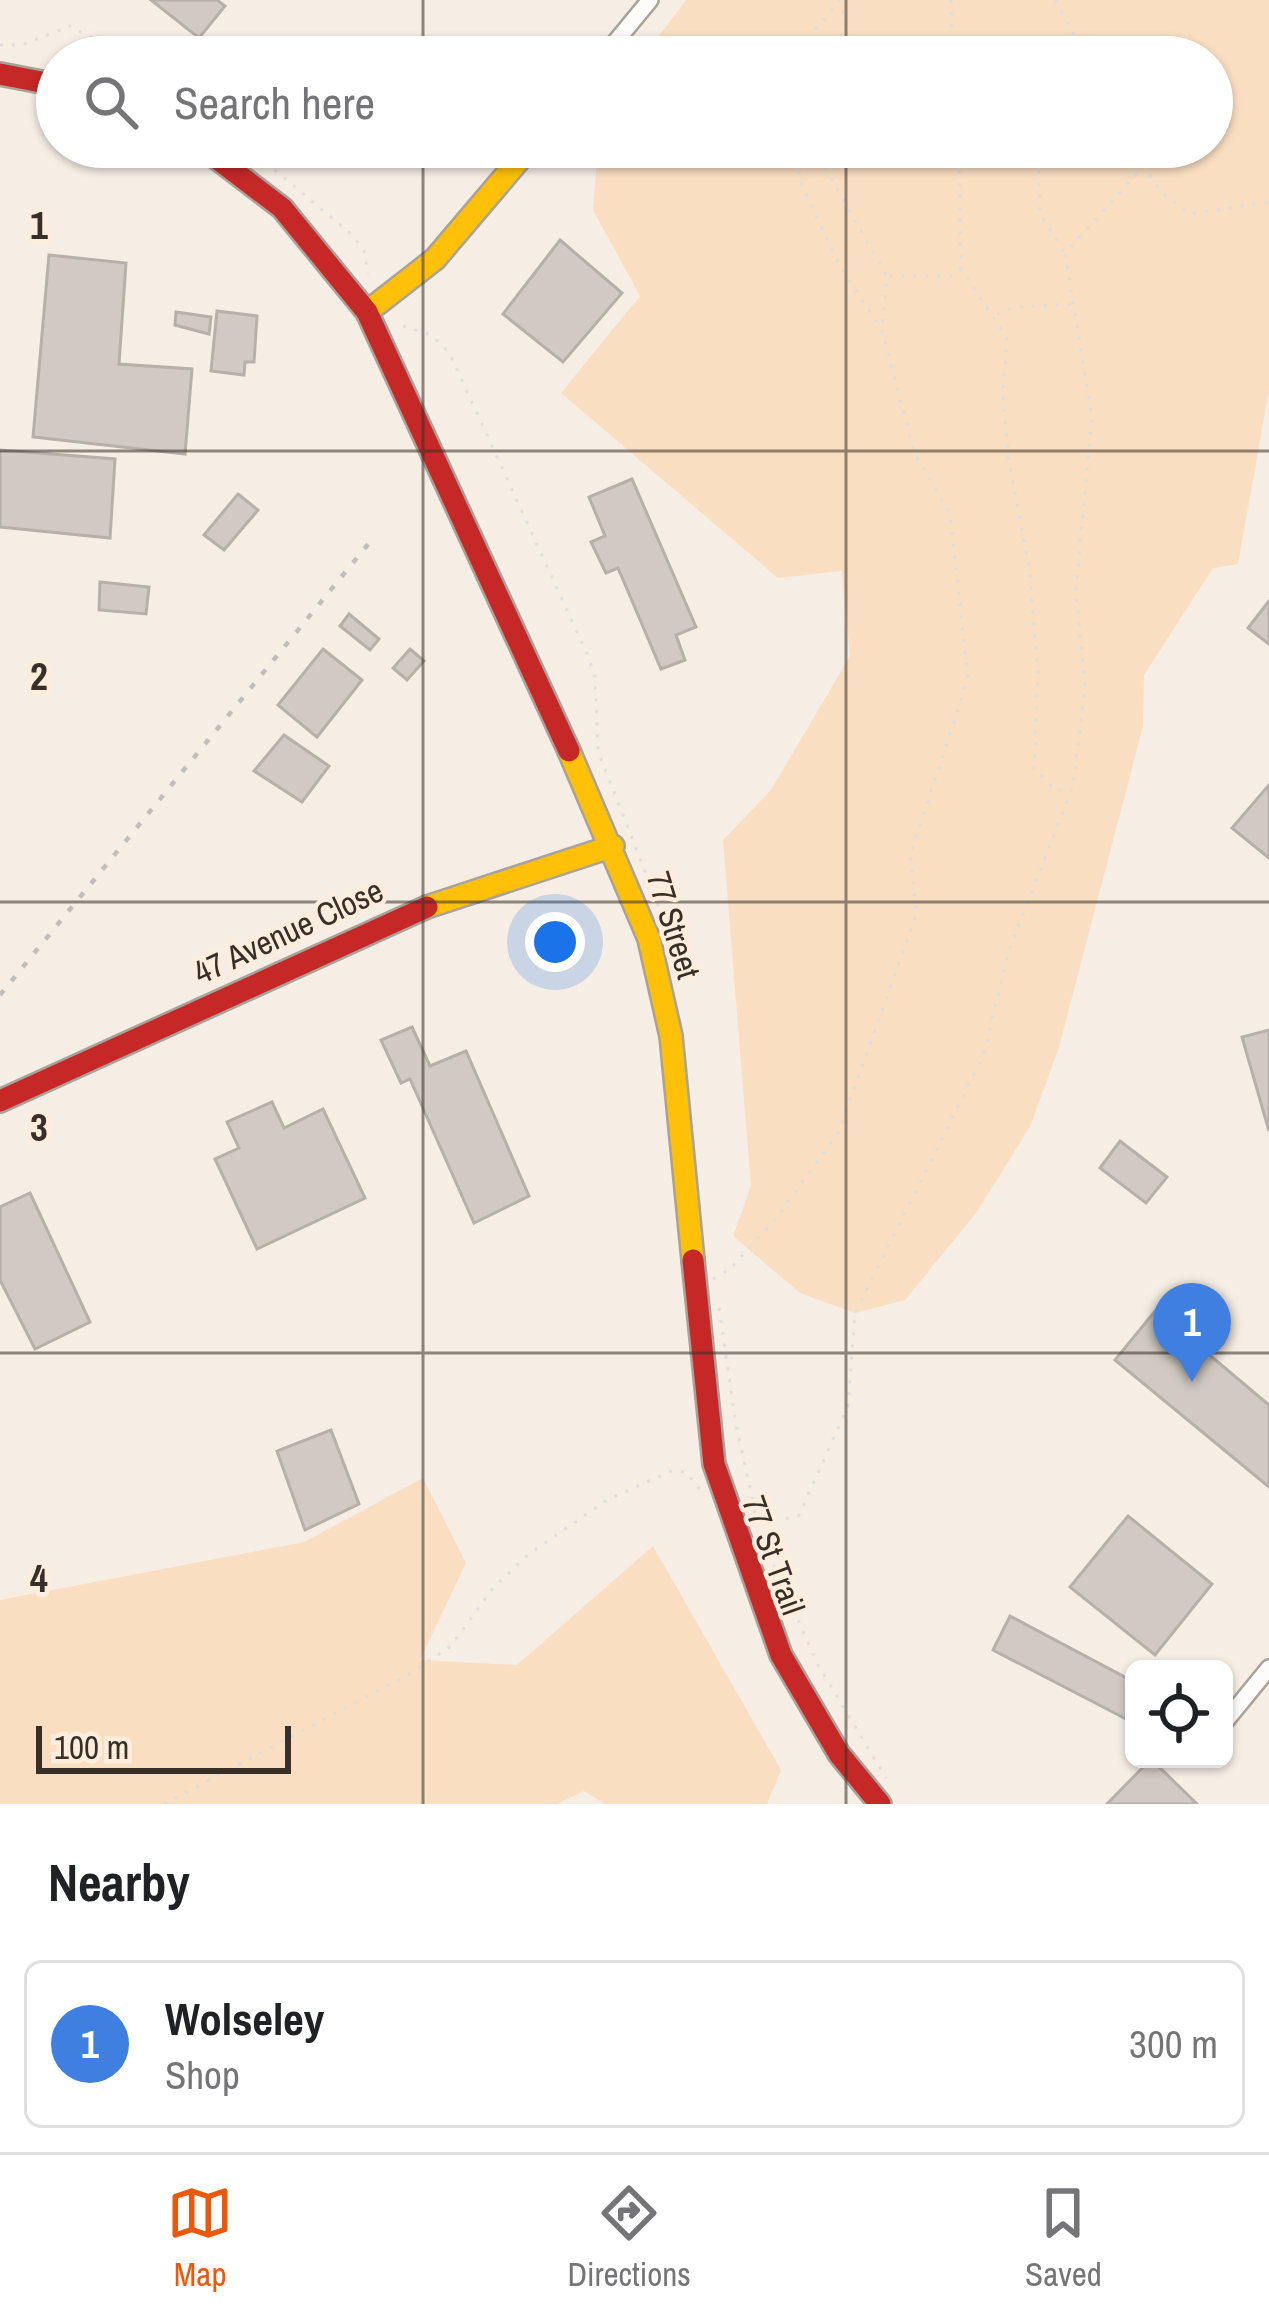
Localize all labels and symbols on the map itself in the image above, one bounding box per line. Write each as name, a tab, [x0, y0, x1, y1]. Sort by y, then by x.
text: 1	[30, 199, 48, 251]
text: 2	[30, 650, 48, 702]
street label: 77 Street	[637, 866, 711, 984]
street label: 47 Avenue Close	[186, 868, 390, 994]
your location	[525, 912, 585, 972]
text: 3	[30, 1101, 48, 1153]
pin: 1	[1153, 1283, 1231, 1382]
street label: 77 St Trail	[732, 1490, 816, 1620]
text: 4	[30, 1552, 48, 1604]
scale bar	[36, 1720, 291, 1773]

